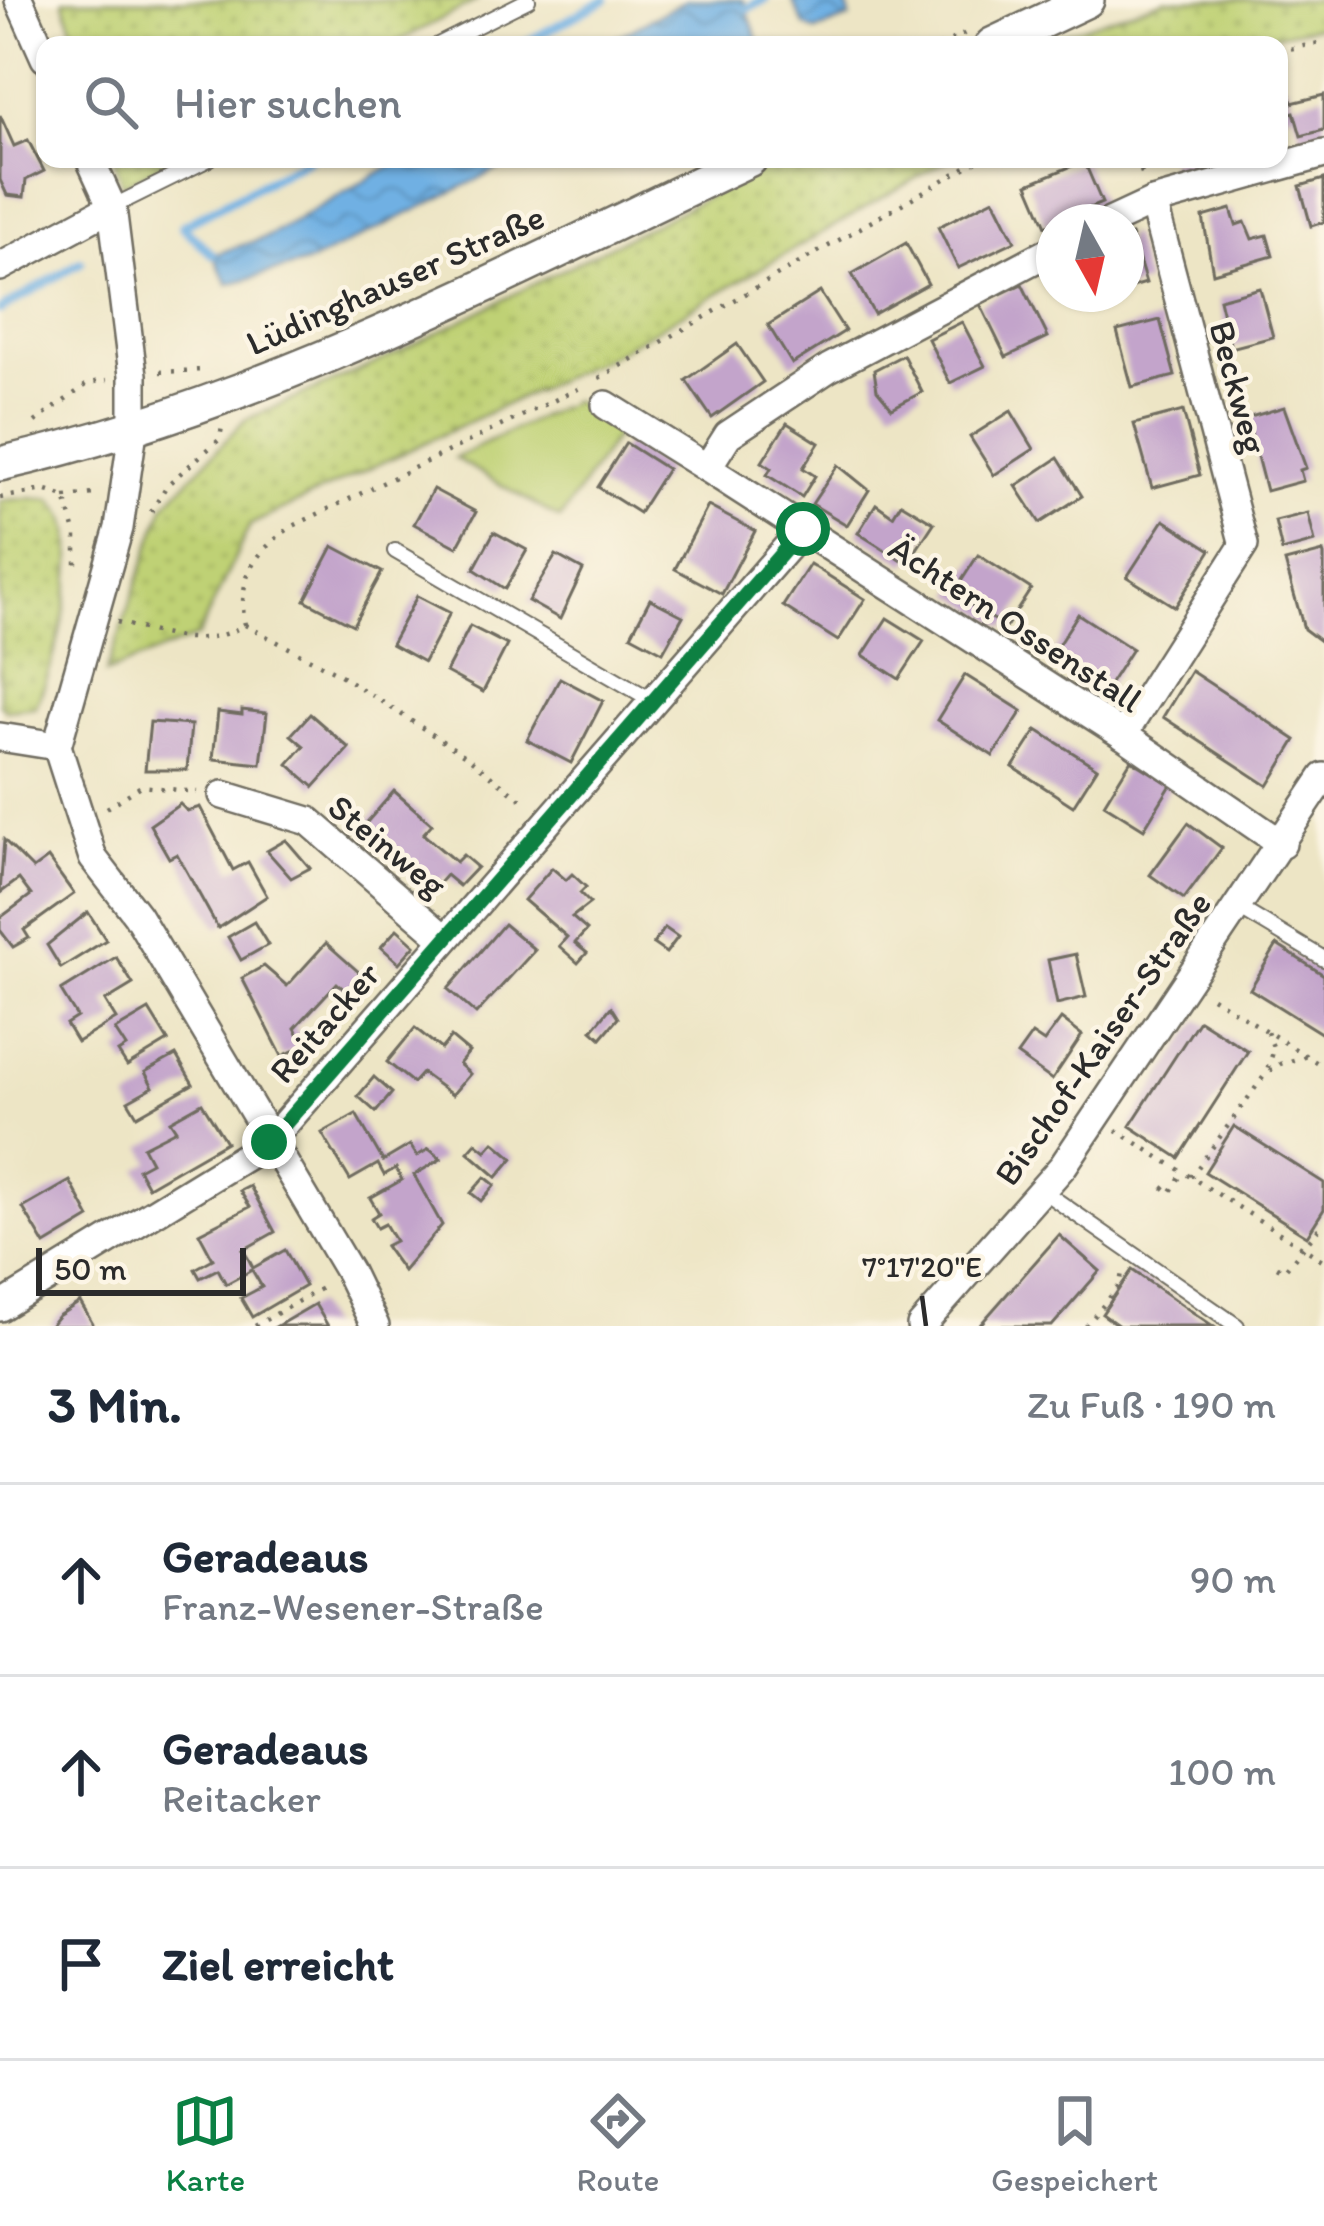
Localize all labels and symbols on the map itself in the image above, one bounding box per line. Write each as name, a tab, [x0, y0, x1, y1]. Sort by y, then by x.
street label: Lüdinghauser Straße	[240, 194, 551, 365]
north arrow	[1036, 204, 1144, 312]
street label: Beckweg	[1200, 316, 1277, 459]
route start	[776, 502, 830, 556]
street label: Ächtern Ossenstall	[881, 526, 1150, 721]
street label: Steinweg	[320, 785, 456, 906]
street label: Bischof-Kaiser-Straße	[985, 883, 1220, 1193]
street label: Reitacker	[260, 952, 389, 1092]
route end	[242, 1115, 296, 1169]
scale bar	[36, 1242, 246, 1295]
text: 7°17'20"E	[862, 1248, 982, 1285]

